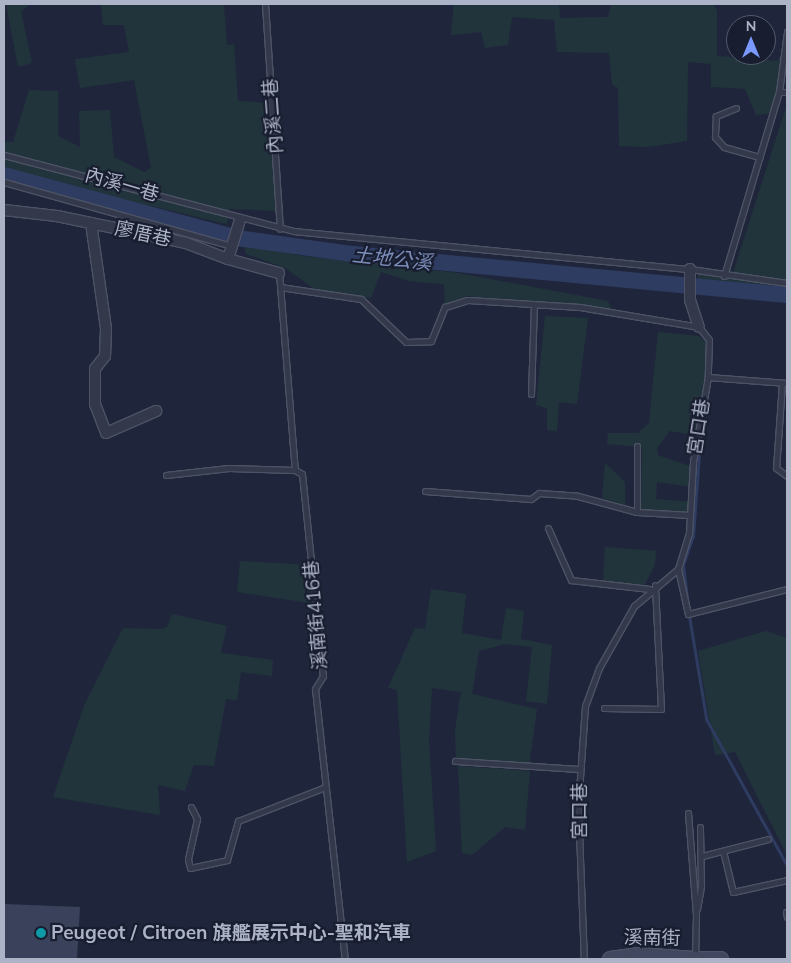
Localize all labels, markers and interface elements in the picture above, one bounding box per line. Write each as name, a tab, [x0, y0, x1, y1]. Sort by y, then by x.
north arrow	[726, 15, 776, 65]
text: N	[746, 17, 756, 35]
street label: 內溪二巷	[259, 77, 287, 155]
street label: 內溪一巷	[82, 164, 162, 206]
street label: 廖厝巷	[113, 217, 173, 251]
water label: 土地公溪	[351, 242, 433, 274]
street label: 宮口巷	[683, 397, 715, 457]
street label: 溪南街416巷	[300, 559, 332, 671]
street label: 宮口巷	[569, 783, 591, 839]
place label: Peugeot / Citroen 旗艦展示中心-聖和汽車	[51, 922, 411, 944]
street label: 溪南街	[623, 926, 681, 950]
marker: Peugeot / Citroen 旗艦展示中心-聖和汽車	[35, 927, 47, 939]

